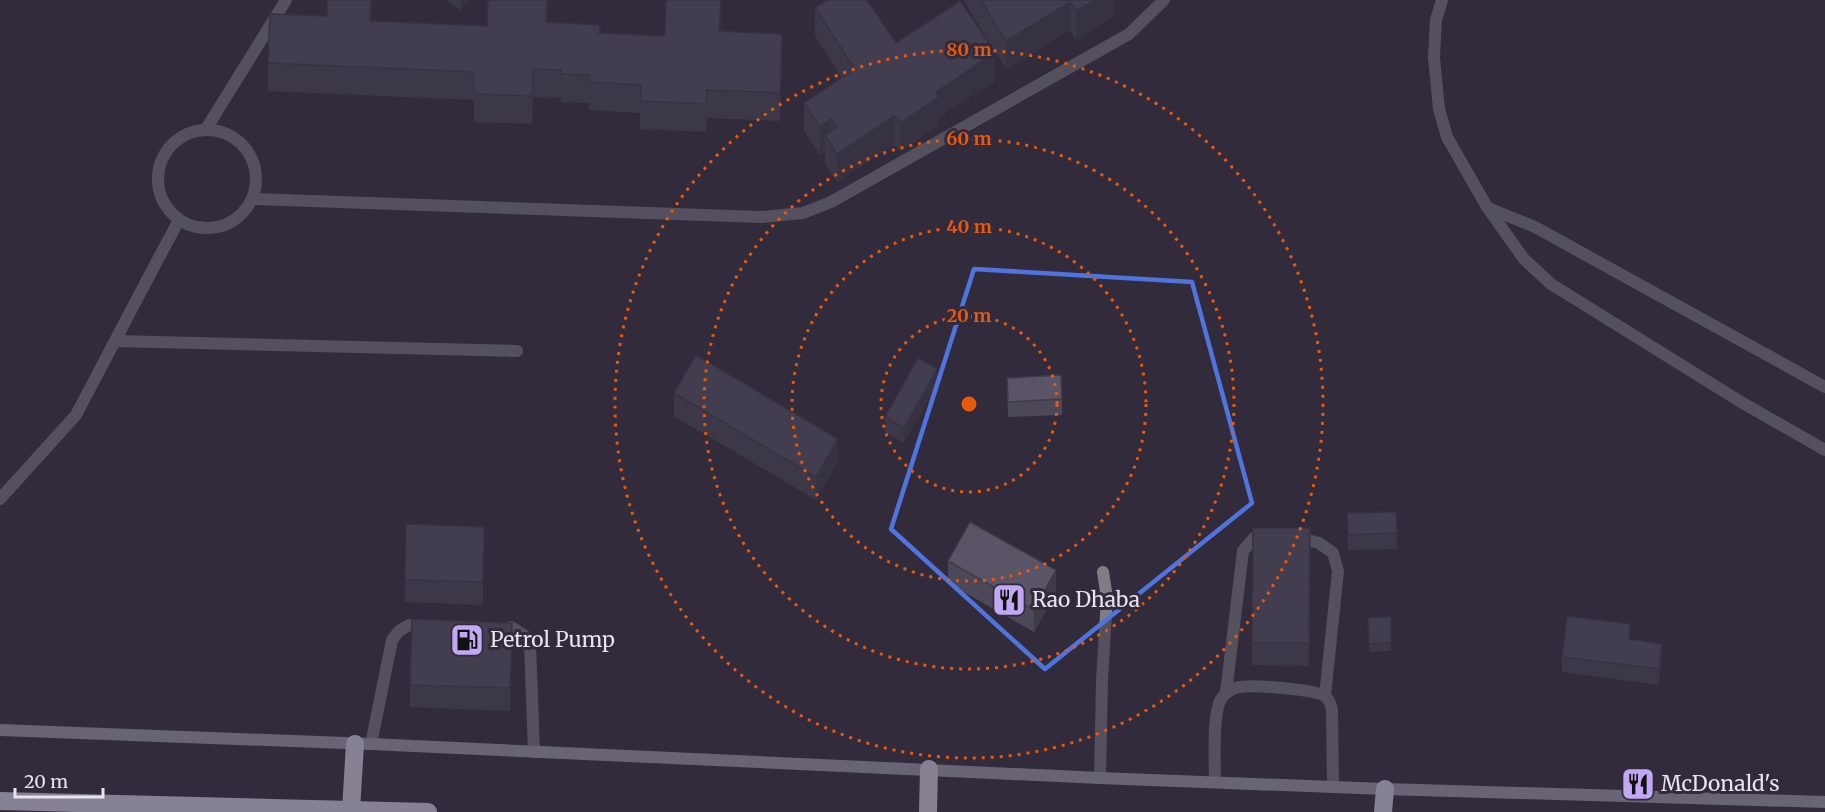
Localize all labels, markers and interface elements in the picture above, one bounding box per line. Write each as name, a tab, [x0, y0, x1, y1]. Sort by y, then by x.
text: 80 m	[946, 38, 992, 61]
text: 60 m	[946, 127, 992, 150]
text: 40 m	[946, 215, 992, 238]
text: 20 m	[947, 304, 991, 327]
centre of rings	[959, 394, 979, 414]
restaurant icon: Rao Dhaba	[991, 582, 1027, 618]
place label: Rao Dhaba	[1032, 586, 1140, 613]
fuel station icon: Petrol Pump	[449, 622, 485, 658]
place label: Petrol Pump	[490, 626, 615, 653]
scale bar	[15, 761, 104, 799]
restaurant icon: McDonald's	[1620, 766, 1656, 802]
text: 20 m	[24, 770, 68, 793]
place label: McDonald's	[1661, 770, 1780, 797]

